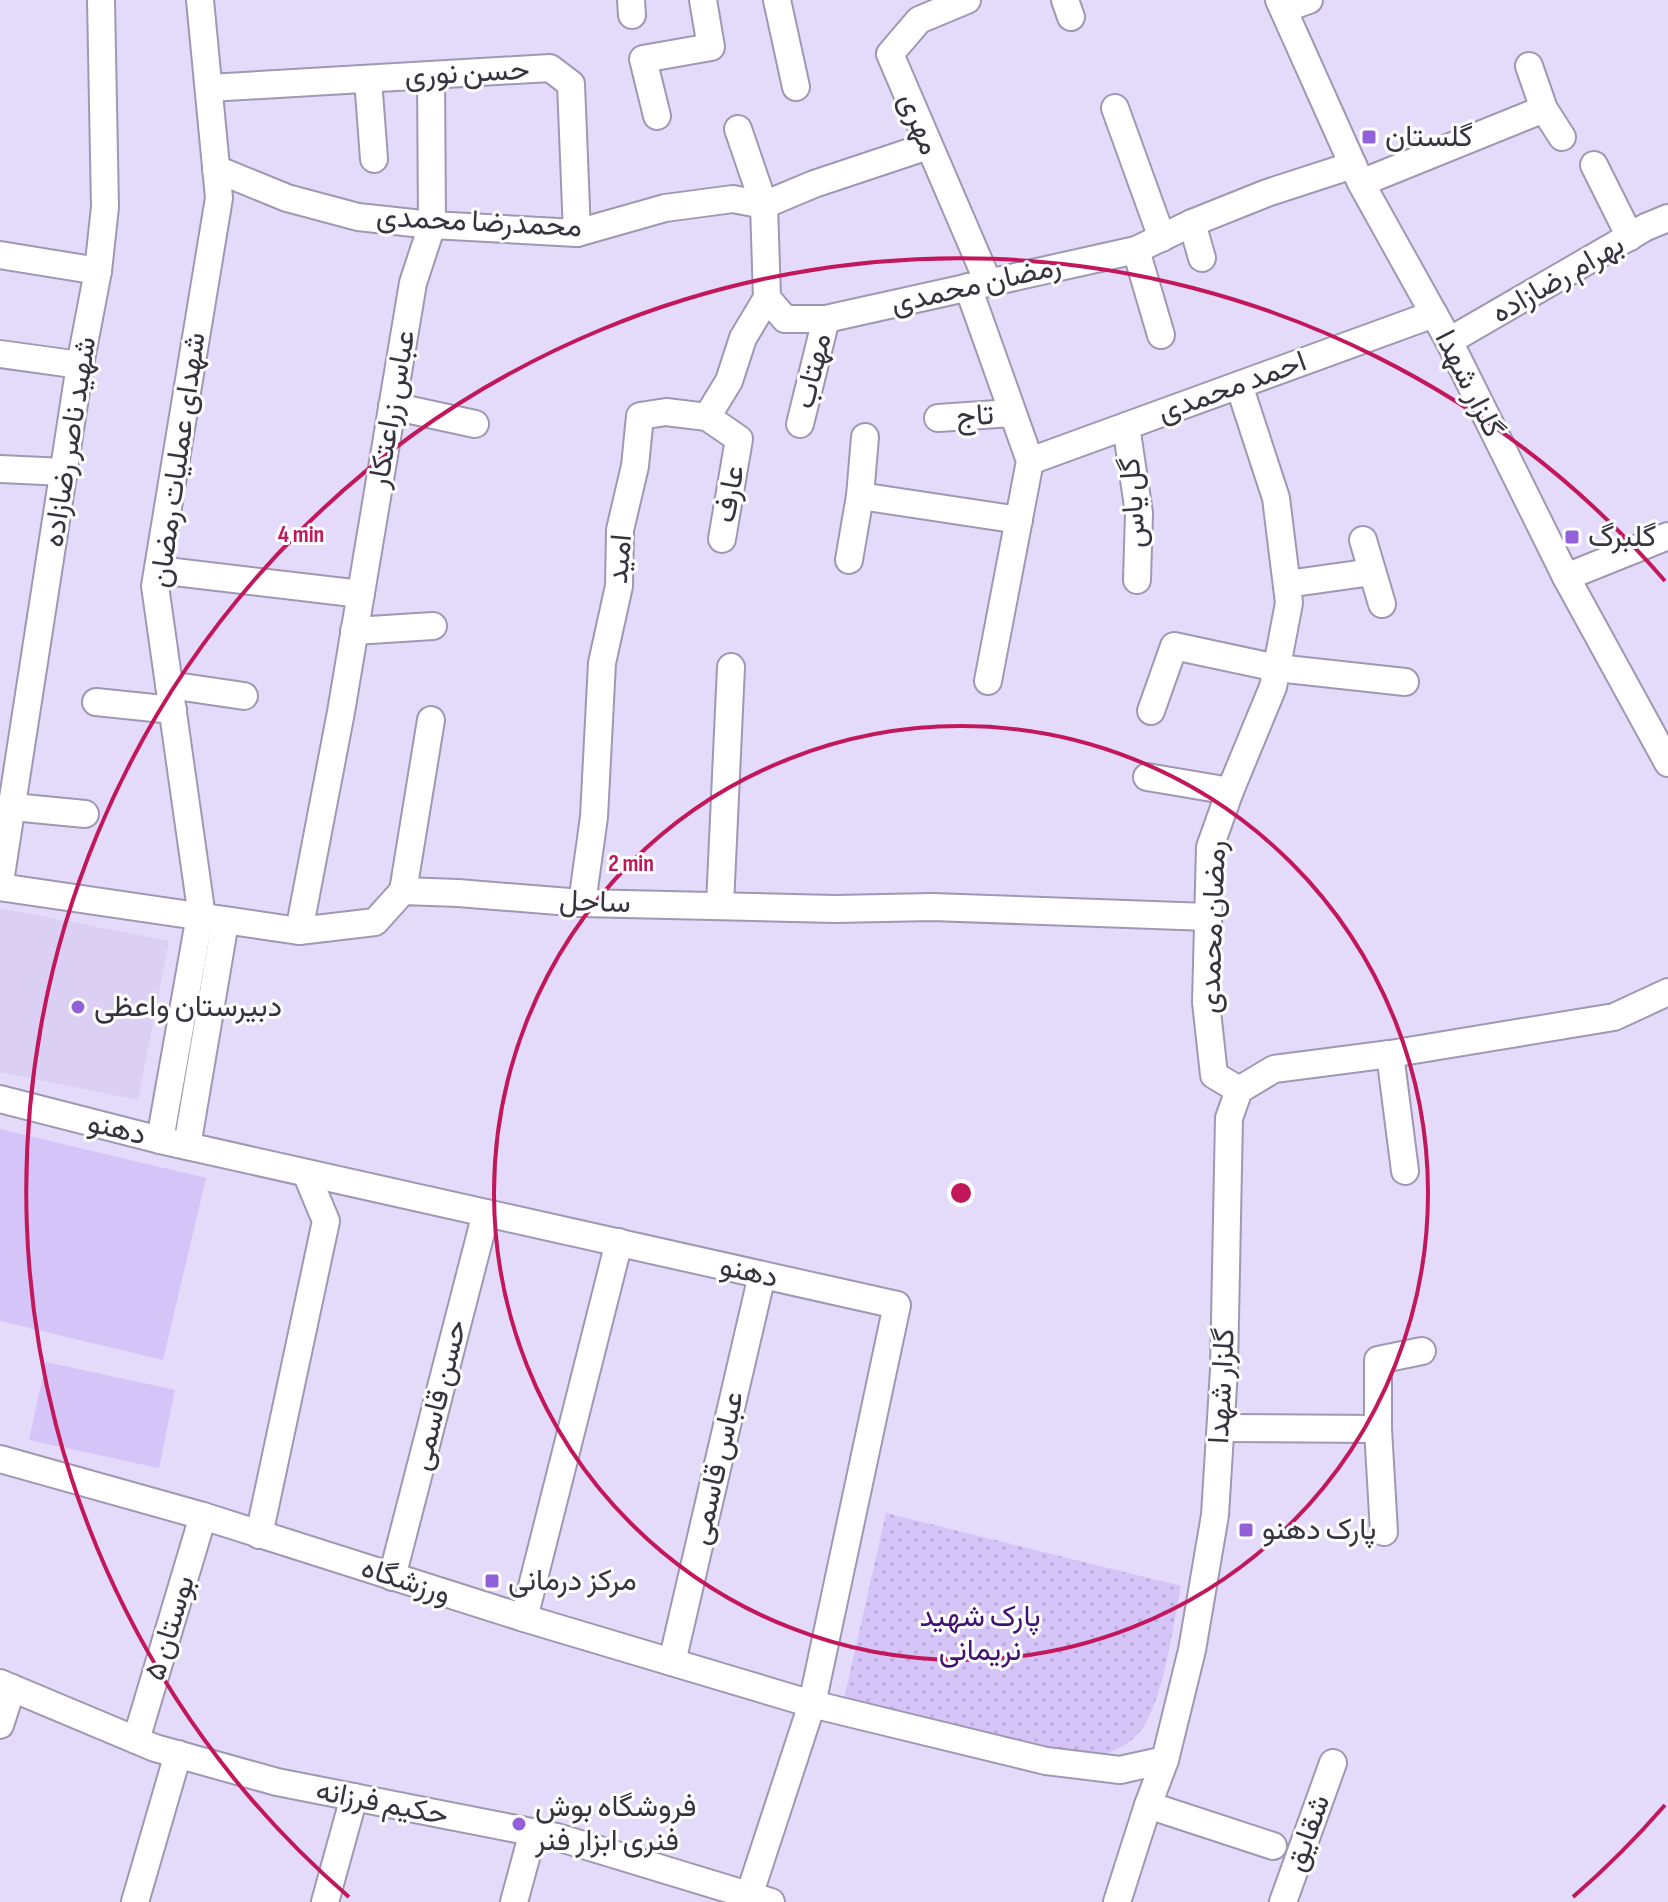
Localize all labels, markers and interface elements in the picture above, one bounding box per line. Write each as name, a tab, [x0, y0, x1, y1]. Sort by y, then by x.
street label: حسن نوری	[404, 52, 530, 94]
street label: مهری	[890, 88, 948, 160]
place label: گلستان	[1385, 119, 1473, 155]
marker: گلستان	[1360, 128, 1378, 146]
street label: محمدرضا محمدی	[375, 199, 583, 245]
street label: بهرام رضازاده	[1485, 227, 1631, 331]
street label: رمضان محمدی	[887, 248, 1065, 322]
street label: گلزار شهدا	[1427, 324, 1511, 444]
street label: عباس زراعتکار	[360, 327, 424, 492]
street label: شهدای عملیات رمضان	[142, 330, 214, 590]
street label: مهتاب	[786, 330, 840, 412]
street label: شهید ناصر رضازاده	[36, 334, 104, 550]
street label: احمد محمدی	[1153, 343, 1311, 431]
street label: تاج	[955, 397, 995, 436]
street label: گل یاس	[1112, 456, 1154, 550]
street label: عارف	[707, 462, 753, 526]
place label: گلبرگ	[1588, 519, 1656, 555]
text: 4 min	[278, 520, 324, 549]
marker: گلبرگ	[1563, 528, 1581, 546]
street label: امید	[600, 533, 640, 585]
street label: رمضان محمدی	[1192, 840, 1234, 1014]
text: 2 min	[608, 849, 654, 878]
street label: ساحل	[559, 883, 631, 921]
place label: دبیرستان واعظی	[94, 989, 282, 1025]
marker: دبیرستان واعظی	[69, 998, 87, 1016]
street label: دهنو	[84, 1104, 150, 1154]
centre of rings	[947, 1179, 975, 1207]
street label: دهنو	[716, 1248, 782, 1296]
street label: حسن قاسمی	[403, 1316, 475, 1474]
street label: گلزار شهدا	[1201, 1327, 1243, 1445]
street label: عباس قاسمی	[682, 1388, 752, 1548]
place label: پارک دهنو	[1262, 1512, 1376, 1549]
marker: پارک دهنو	[1237, 1521, 1255, 1539]
street label: ورزشگاه	[357, 1550, 455, 1612]
place label: مرکز درمانی	[508, 1563, 637, 1599]
street label: بوستان ۵	[137, 1571, 203, 1685]
marker: مرکز درمانی	[483, 1572, 501, 1590]
park label: پارک شهید نریمانی	[919, 1599, 1041, 1669]
street label: حکیم فرزانه	[313, 1773, 451, 1833]
place label: فروشگاه بوش فنری ابزار فنر	[534, 1789, 696, 1859]
street label: شقایق	[1278, 1790, 1338, 1876]
marker: فروشگاه بوش فنری ابزار فنر	[510, 1815, 528, 1833]

